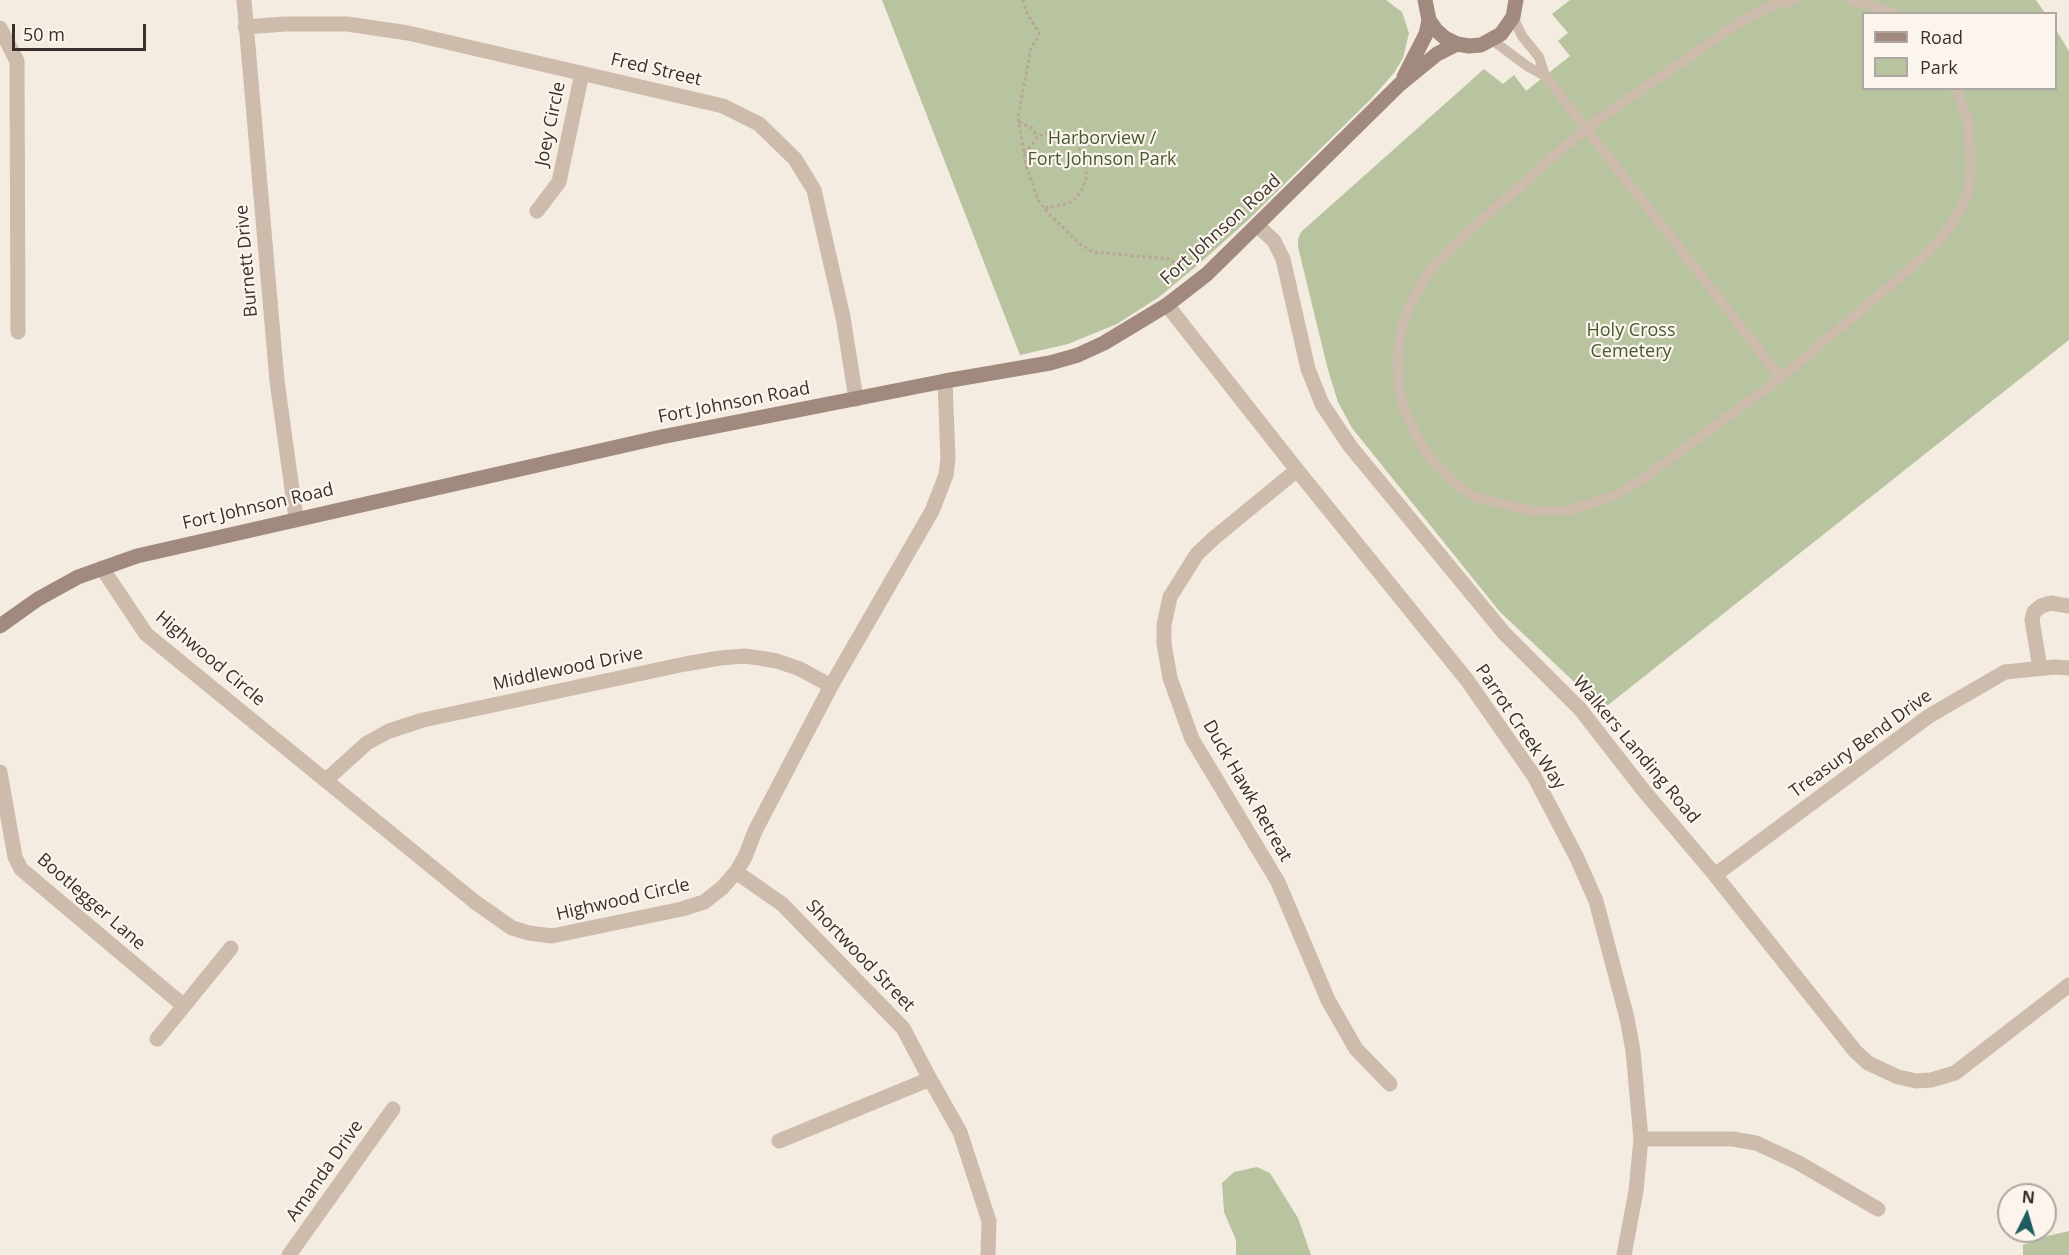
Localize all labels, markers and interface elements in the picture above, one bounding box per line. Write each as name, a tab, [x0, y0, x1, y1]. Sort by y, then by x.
scale bar	[15, 12, 148, 50]
legend	[1862, 12, 2057, 90]
text: 50 m	[23, 22, 65, 46]
text: Road	[1920, 25, 1963, 49]
street label: Fred Street	[608, 49, 704, 91]
text: Park	[1920, 55, 1958, 79]
street label: Joey Circle	[531, 80, 571, 168]
park label: Harborview / Fort Johnson Park	[1027, 128, 1177, 170]
street label: Fort Johnson Road	[1156, 170, 1286, 290]
street label: Burnett Drive	[231, 204, 263, 318]
park label: Holy Cross Cemetery	[1586, 320, 1676, 362]
street label: Fort Johnson Road	[656, 378, 812, 428]
street label: Fort Johnson Road	[180, 479, 336, 535]
street label: Highwood Circle	[151, 607, 269, 711]
street label: Middlewood Drive	[491, 643, 645, 695]
street label: Parrot Creek Way	[1470, 660, 1570, 794]
street label: Walkers Landing Road	[1568, 672, 1704, 828]
street label: Treasury Bend Drive	[1786, 685, 1936, 803]
street label: Duck Hawk Retreat	[1198, 716, 1296, 866]
street label: Bootlegger Lane	[32, 849, 150, 955]
street label: Highwood Circle	[554, 874, 692, 926]
street label: Shortwood Street	[801, 896, 919, 1016]
street label: Amanda Drive	[282, 1116, 368, 1226]
north arrow	[1997, 1183, 2057, 1243]
text: N	[2021, 1186, 2036, 1209]

